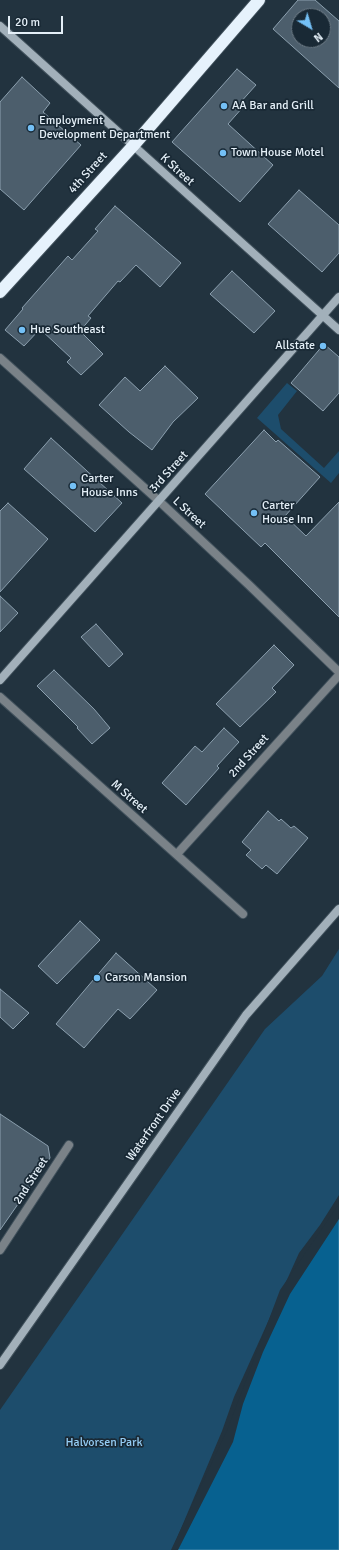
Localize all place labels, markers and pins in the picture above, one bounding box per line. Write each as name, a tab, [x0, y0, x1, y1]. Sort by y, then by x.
place label: AA Bar and Grill	[232, 99, 314, 113]
marker: AA Bar and Grill	[219, 101, 229, 111]
place label: Employment Development Department	[39, 114, 170, 142]
marker: Employment Development Department	[26, 123, 36, 133]
place label: Town House Motel	[231, 146, 324, 160]
marker: Town House Motel	[218, 148, 228, 158]
place label: Hue Southeast	[30, 323, 105, 337]
marker: Hue Southeast	[17, 325, 27, 335]
place label: Allstate	[275, 339, 315, 353]
marker: Allstate	[318, 341, 328, 351]
place label: Carter House Inns	[81, 472, 138, 500]
marker: Carter House Inns	[68, 481, 78, 491]
place label: Carter House Inn	[262, 499, 313, 527]
marker: Carter House Inn	[249, 508, 259, 518]
place label: Carson Mansion	[105, 971, 187, 985]
marker: Carson Mansion	[92, 973, 102, 983]

